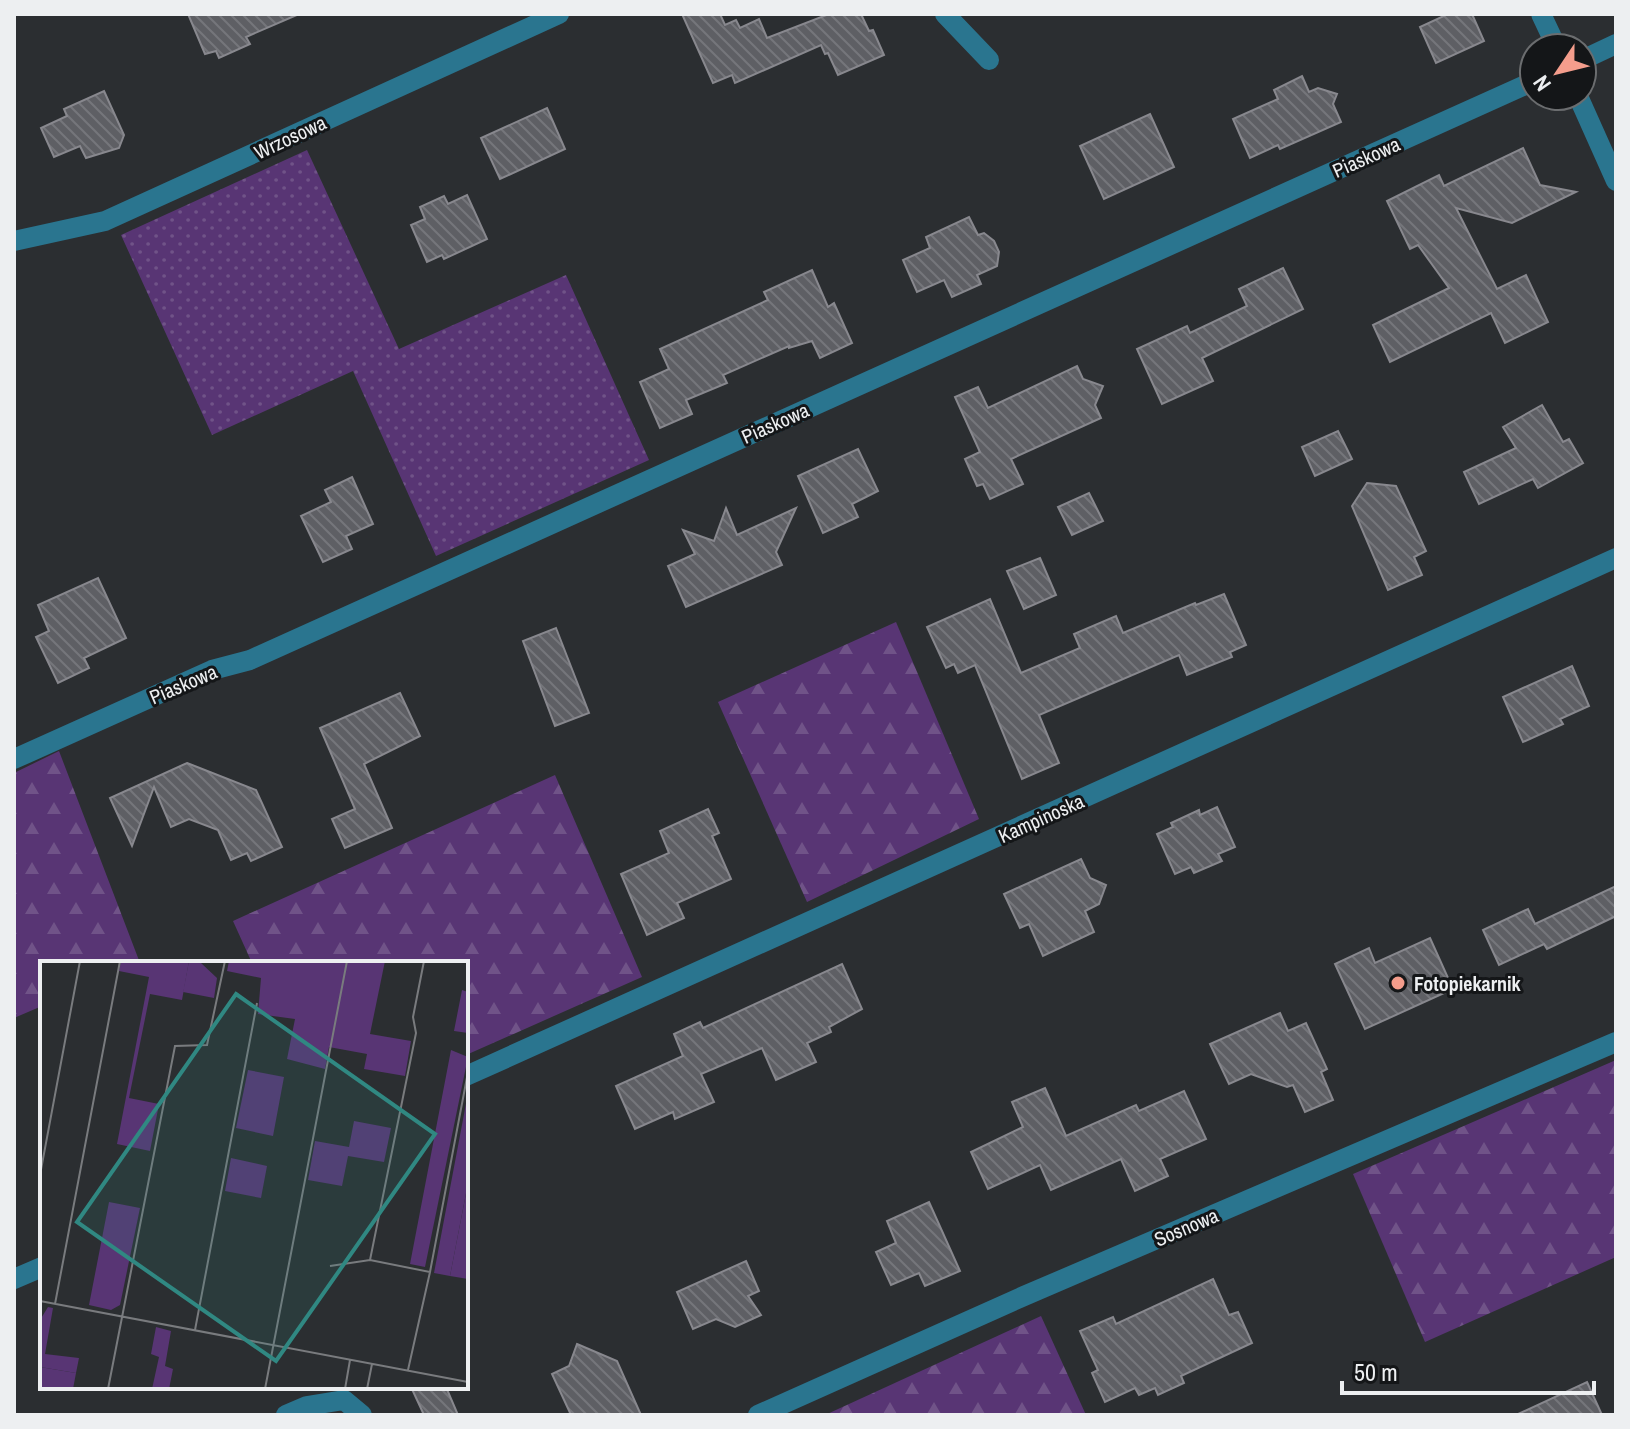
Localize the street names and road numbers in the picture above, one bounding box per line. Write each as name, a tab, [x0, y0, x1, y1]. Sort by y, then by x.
street label: Wrzosowa	[250, 109, 330, 165]
street label: Piaskowa	[1328, 130, 1404, 184]
street label: Piaskowa	[737, 396, 813, 450]
street label: Piaskowa	[145, 658, 221, 710]
street label: Kampinoska	[994, 787, 1088, 849]
street label: Sosnowa	[1150, 1201, 1222, 1253]

